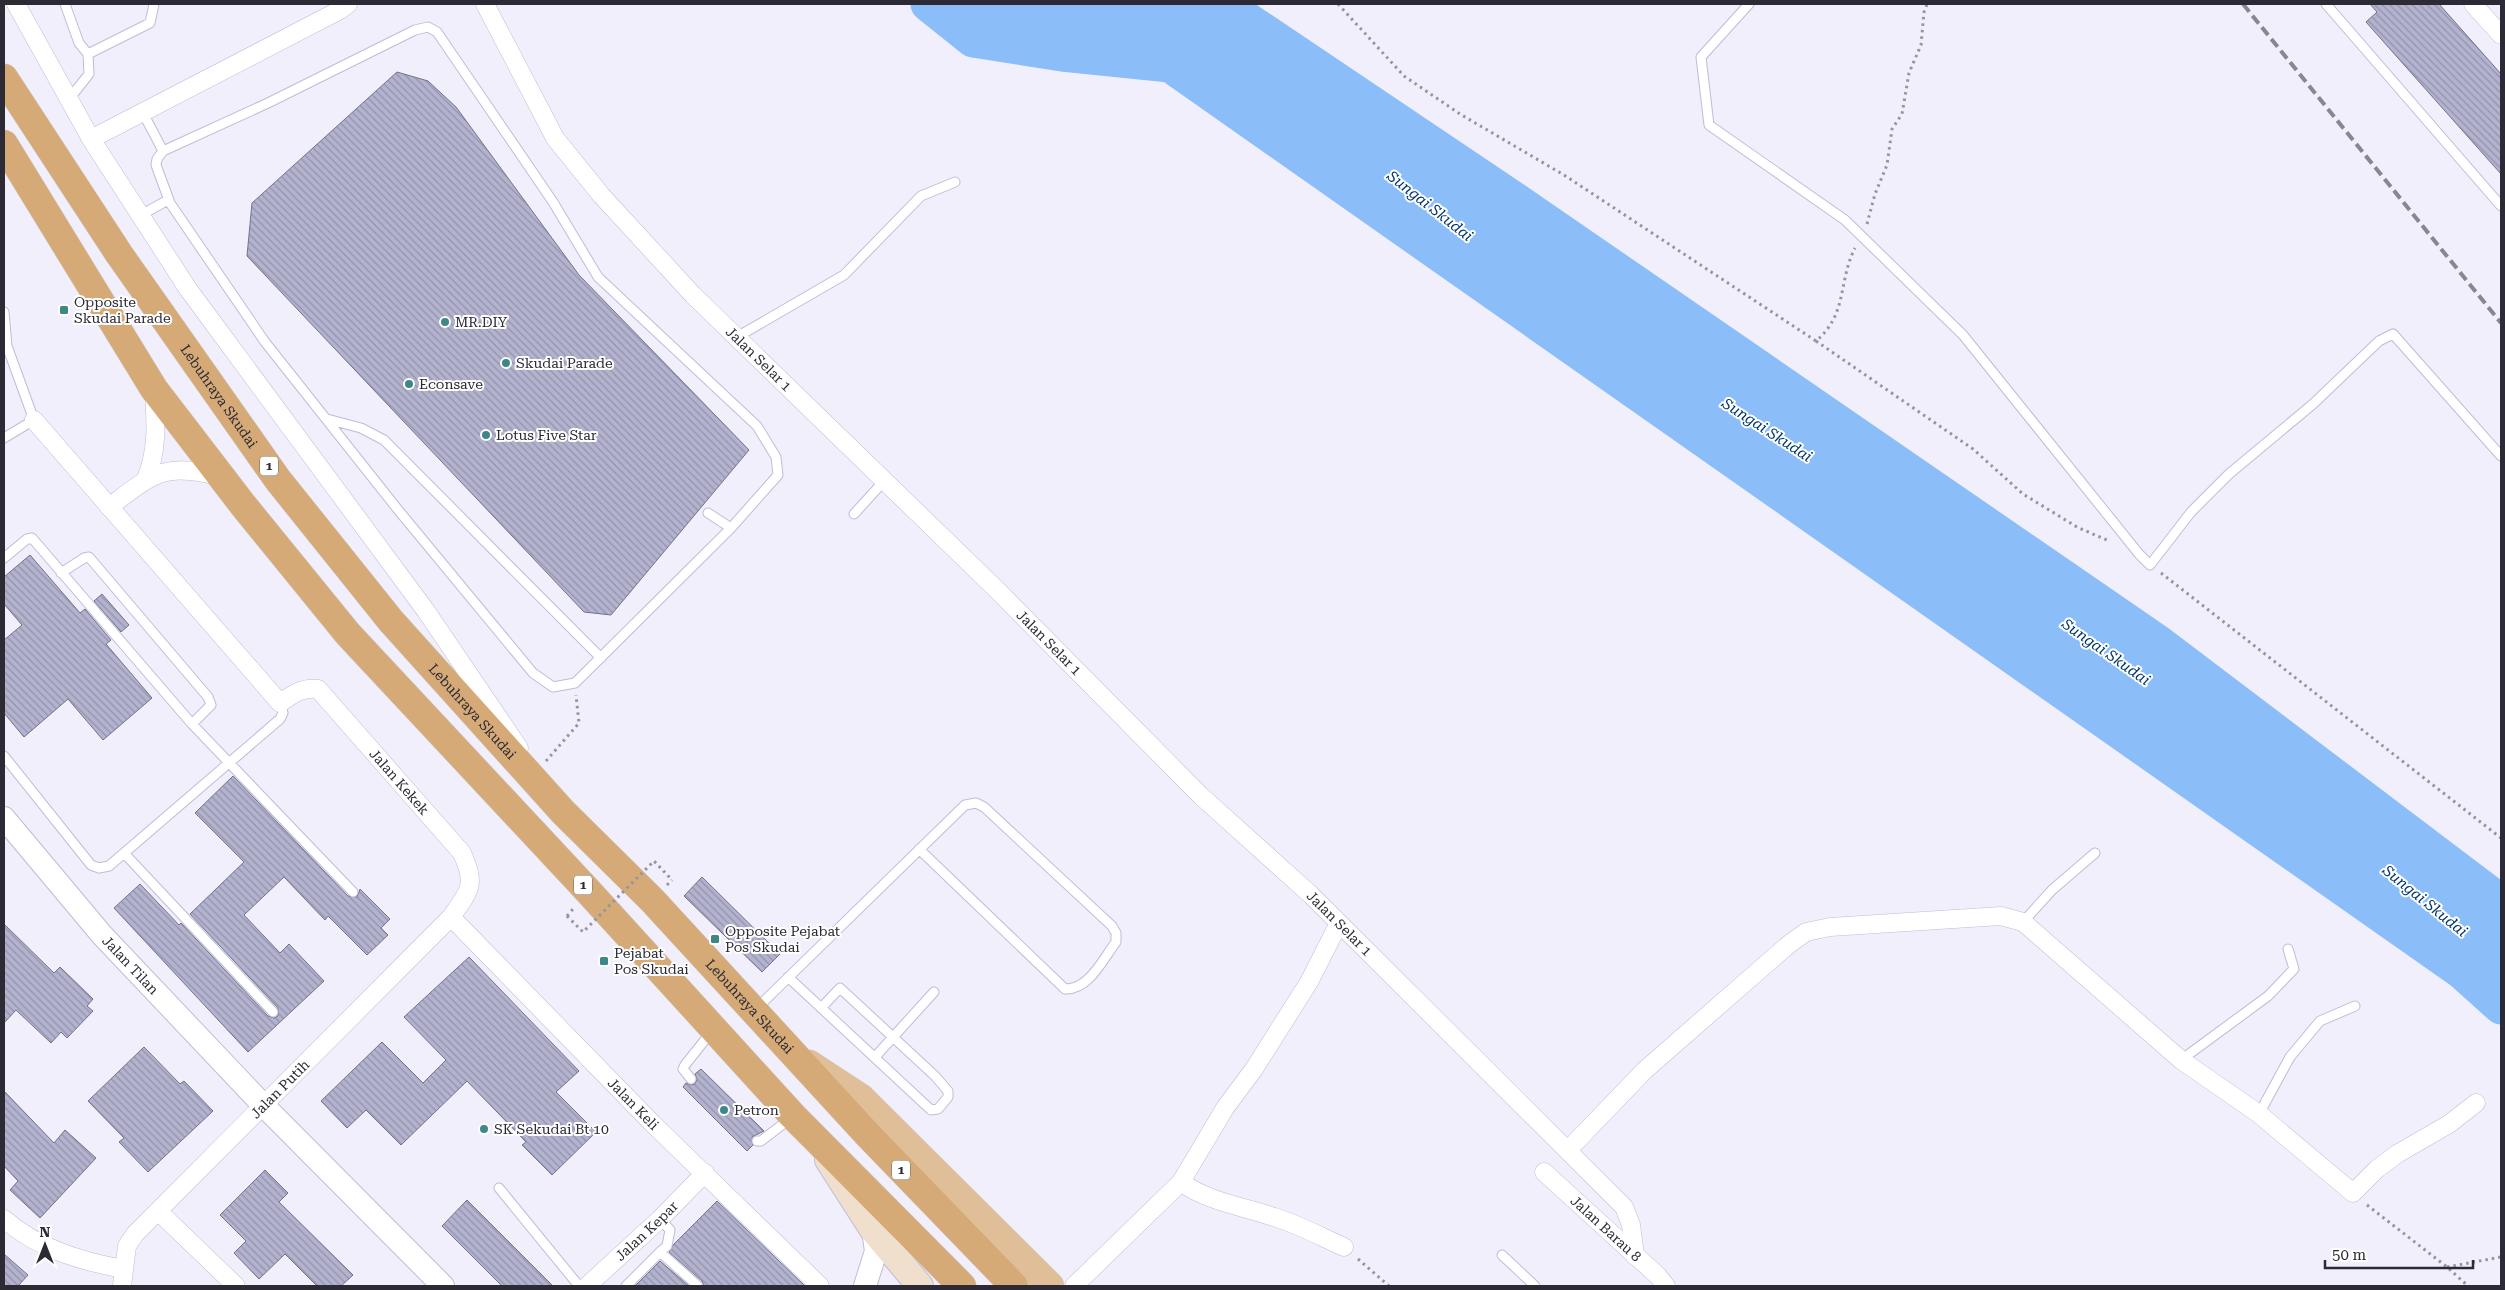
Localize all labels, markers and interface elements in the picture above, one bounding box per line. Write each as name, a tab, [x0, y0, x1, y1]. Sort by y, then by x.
water label: Sungai Skudai	[1383, 166, 1477, 245]
place label: Opposite Skudai Parade	[74, 294, 171, 326]
marker: Opposite Skudai Parade	[58, 304, 70, 316]
place label: MR.DIY	[455, 314, 508, 330]
marker: MR.DIY	[439, 316, 451, 328]
street label: Jalan Selar 1	[723, 323, 795, 394]
street label: Lebuhraya Skudai	[177, 341, 261, 451]
place label: Skudai Parade	[516, 355, 613, 371]
marker: Skudai Parade	[500, 357, 512, 369]
place label: Econsave	[419, 376, 483, 392]
marker: Econsave	[403, 378, 415, 390]
water label: Sungai Skudai	[1718, 394, 1816, 466]
place label: Lotus Five Star	[496, 427, 597, 443]
marker: Lotus Five Star	[480, 429, 492, 441]
road number: 1	[260, 456, 278, 476]
street label: Jalan Selar 1	[1013, 607, 1085, 679]
water label: Sungai Skudai	[2058, 614, 2154, 689]
street label: Lebuhraya Skudai	[426, 661, 520, 763]
street label: Jalan Kekek	[366, 746, 433, 818]
water label: Sungai Skudai	[2378, 861, 2471, 941]
road number: 1	[574, 876, 592, 894]
street label: Jalan Selar 1	[1304, 888, 1375, 959]
place label: Opposite Pejabat Pos Skudai	[725, 923, 840, 955]
street label: Jalan Tilan	[99, 933, 162, 998]
marker: Opposite Pejabat Pos Skudai	[709, 933, 721, 945]
place label: Pejabat Pos Skudai	[614, 945, 689, 977]
marker: Pejabat Pos Skudai	[598, 955, 610, 967]
street label: Lebuhraya Skudai	[703, 956, 797, 1057]
street label: Jalan Putih	[247, 1056, 313, 1122]
street label: Jalan Keli	[605, 1075, 662, 1133]
place label: Petron	[734, 1102, 779, 1118]
marker: Petron	[718, 1104, 730, 1116]
place label: SK Sekudai Bt 10	[494, 1121, 609, 1137]
marker: SK Sekudai Bt 10	[478, 1123, 490, 1135]
road number: 1	[892, 1160, 910, 1180]
street label: Jalan Barau 8	[1567, 1192, 1645, 1265]
street label: Jalan Kepar	[612, 1198, 681, 1264]
north arrow	[20, 1220, 70, 1270]
text: N	[40, 1224, 51, 1240]
scale bar	[2325, 1238, 2472, 1270]
text: 50 m	[2332, 1246, 2367, 1264]

